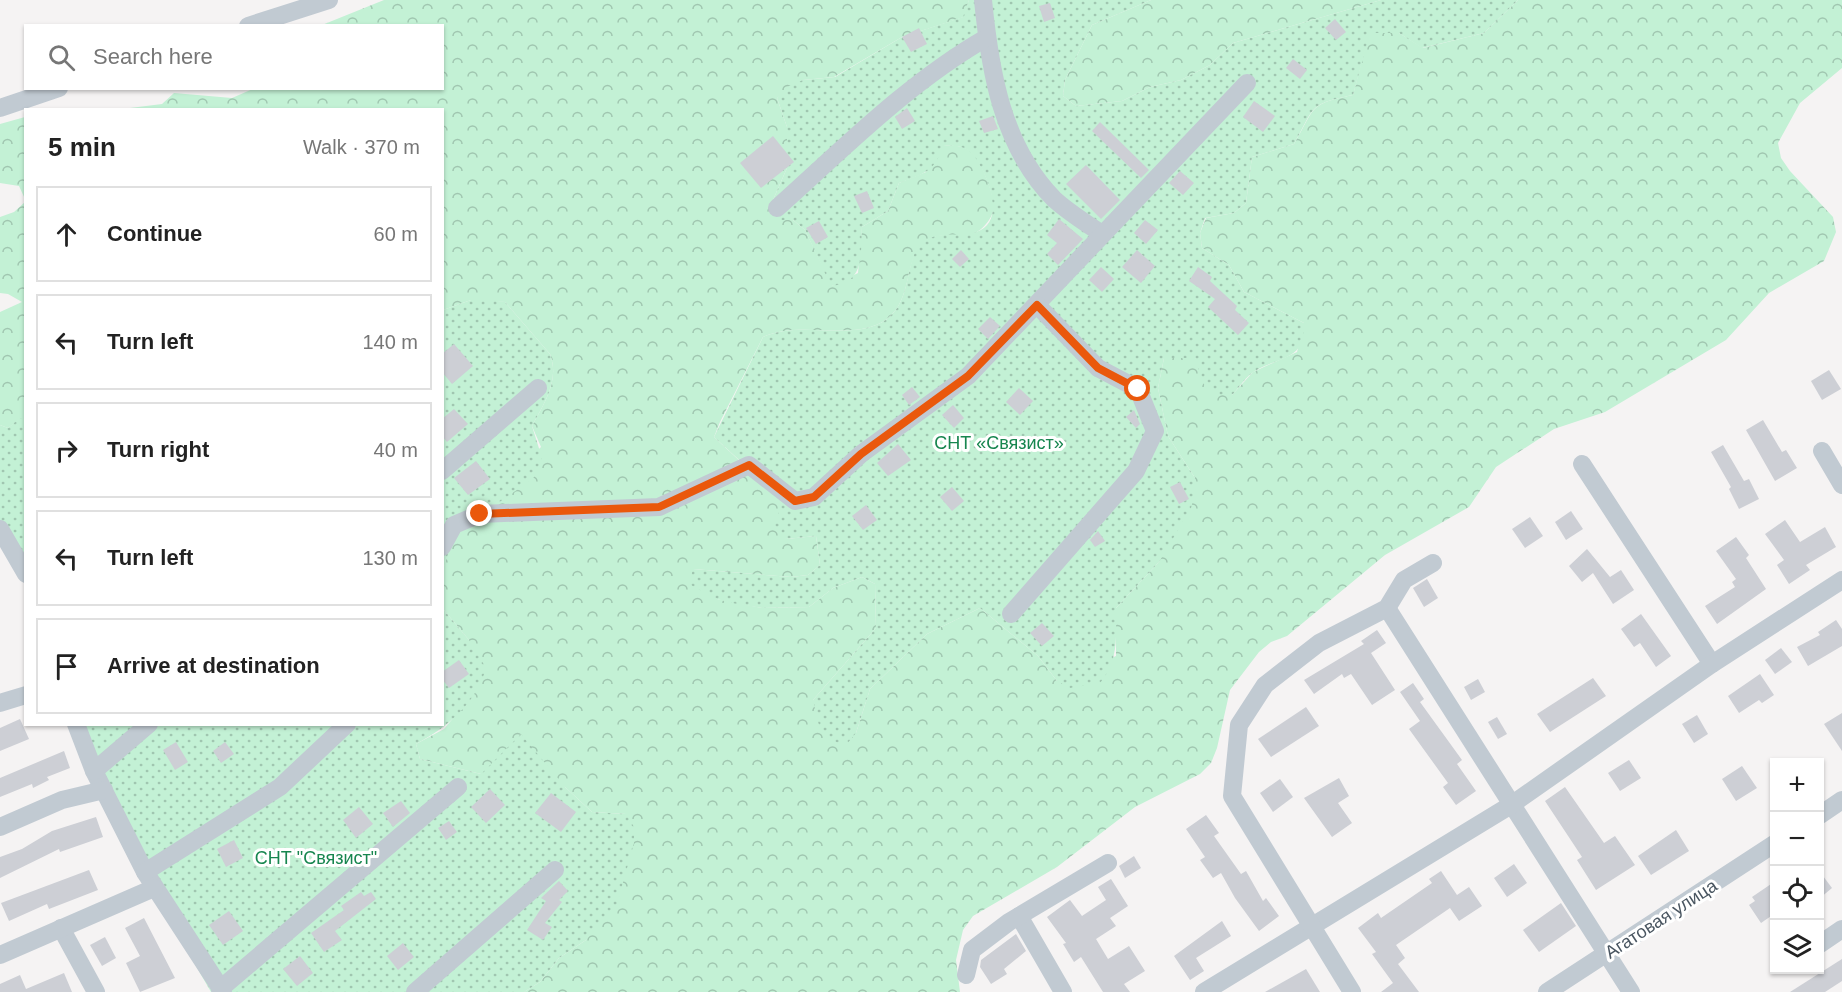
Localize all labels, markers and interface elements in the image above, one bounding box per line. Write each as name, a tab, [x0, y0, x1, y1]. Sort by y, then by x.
search box	[24, 24, 444, 90]
icon: search	[45, 41, 78, 74]
text: Search here	[93, 44, 213, 69]
text: 5 min	[48, 132, 116, 162]
text: Walk · 370 m	[303, 136, 420, 158]
icon: ahead	[50, 218, 83, 251]
text: Continue	[107, 221, 202, 246]
text: 60 m	[374, 223, 418, 245]
icon: left	[50, 326, 83, 359]
text: Turn left	[107, 329, 193, 354]
text: 140 m	[362, 331, 418, 353]
route start	[1124, 375, 1150, 401]
park label: СНТ «Связист»	[934, 433, 1064, 453]
icon: right	[50, 434, 83, 467]
text: Turn right	[107, 437, 209, 462]
text: 40 m	[374, 439, 418, 461]
route end	[466, 500, 492, 526]
icon: left	[50, 542, 83, 575]
text: Turn left	[107, 545, 193, 570]
text: 130 m	[362, 547, 418, 569]
icon: arrive	[50, 650, 83, 683]
text: Arrive at destination	[107, 653, 320, 678]
map controls	[1770, 758, 1824, 974]
button: +	[1770, 758, 1824, 812]
button: −	[1770, 812, 1824, 866]
park label: СНТ "Связист"	[255, 848, 377, 868]
button: locate	[1770, 866, 1824, 920]
street label: Агатовая улица	[1601, 875, 1722, 963]
button: layers	[1770, 920, 1824, 974]

